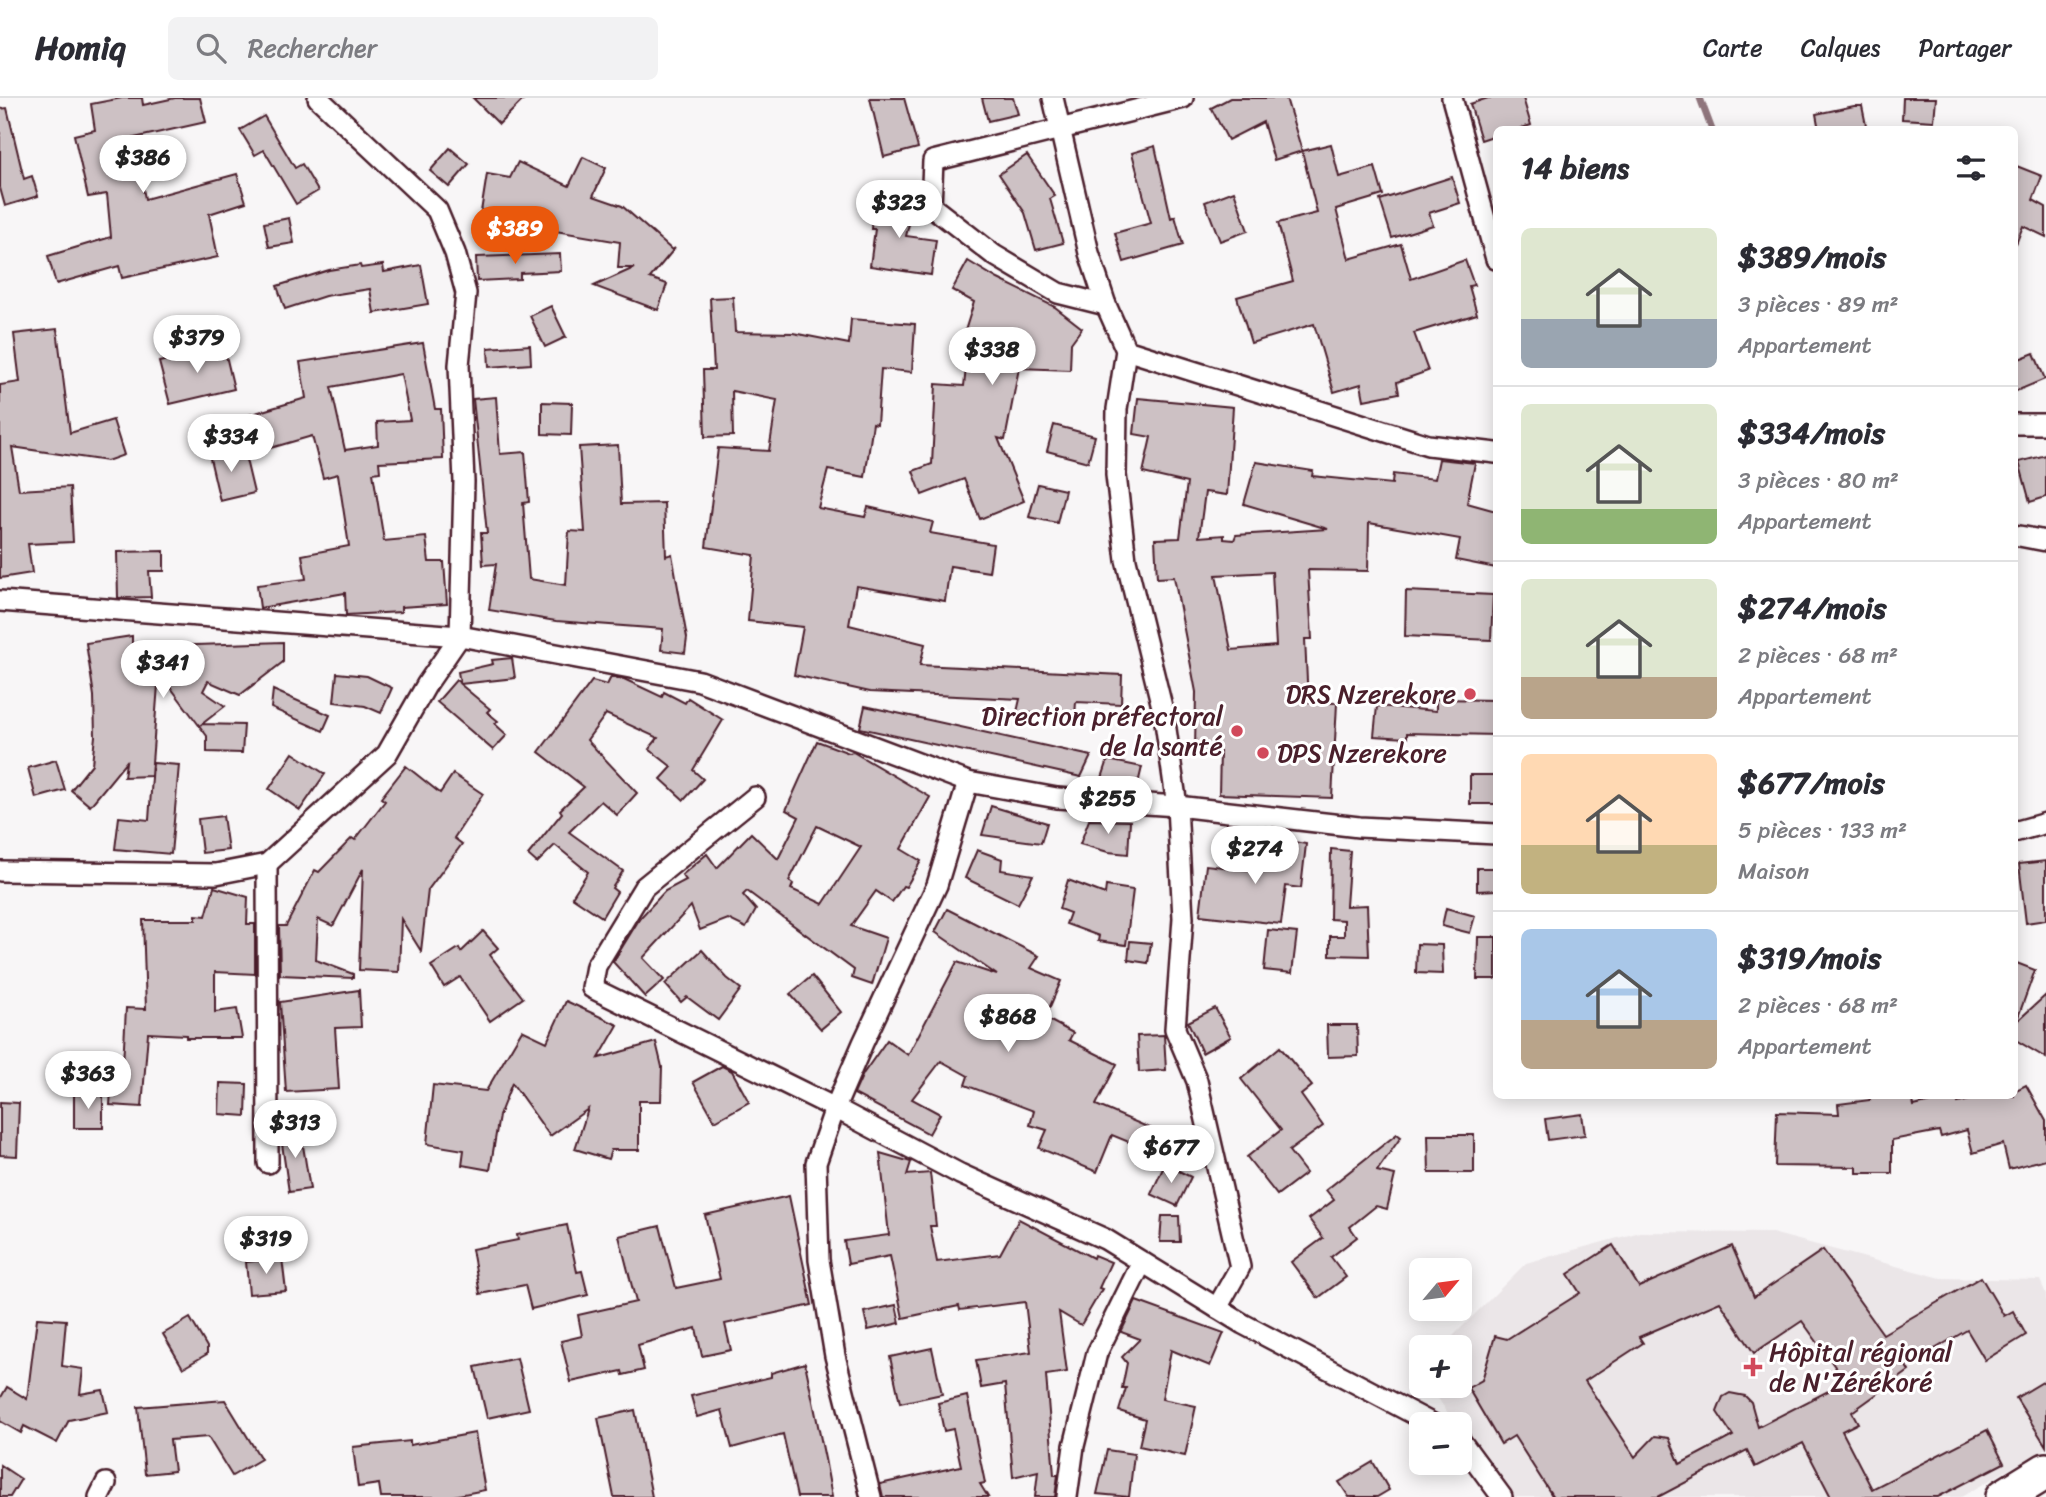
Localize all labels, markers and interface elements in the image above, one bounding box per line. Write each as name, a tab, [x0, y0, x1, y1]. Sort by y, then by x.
search box	[168, 17, 658, 80]
text: Homiq	[35, 19, 126, 77]
text: Rechercher	[248, 25, 377, 71]
text: Carte	[1703, 27, 1763, 69]
text: Calques	[1801, 27, 1880, 69]
text: Partager	[1918, 27, 2011, 69]
icon: search	[192, 29, 230, 67]
pin: $386	[102, 136, 184, 195]
text: $386	[115, 137, 171, 178]
text: 14 biens	[1521, 141, 1629, 195]
icon: filters	[1952, 149, 1990, 187]
pin: $323	[858, 180, 940, 240]
text: $323	[872, 182, 926, 223]
pin: $389	[474, 206, 556, 266]
text: $389	[487, 208, 543, 249]
text: $389/mois	[1738, 230, 1886, 284]
icon: home	[1577, 256, 1661, 340]
text: 3 pièces · 89 m²	[1738, 284, 1898, 325]
pin: $379	[156, 316, 238, 375]
text: $379	[169, 317, 225, 358]
text: Appartement	[1738, 325, 1872, 366]
pin: $338	[951, 328, 1033, 387]
text: $338	[965, 329, 1019, 370]
text: $334/mois	[1738, 406, 1885, 460]
pin: $334	[190, 414, 272, 474]
text: $334	[203, 416, 259, 457]
icon: home	[1577, 432, 1661, 516]
text: 3 pièces · 80 m²	[1738, 460, 1899, 501]
text: Appartement	[1738, 501, 1872, 542]
text: $274/mois	[1738, 581, 1887, 635]
icon: home	[1577, 607, 1661, 691]
text: 2 pièces · 68 m²	[1738, 635, 1898, 676]
pin: $341	[122, 640, 204, 700]
text: $341	[137, 642, 189, 683]
place label: DRS Nzerekore	[1286, 671, 1456, 717]
text: Appartement	[1738, 676, 1872, 717]
marker: DRS Nzerekore	[1462, 686, 1478, 702]
place label: Direction préfectoral de la santé	[981, 693, 1224, 769]
marker: Direction préfectoral de la santé	[1229, 723, 1245, 739]
place label: DPS Nzerekore	[1277, 730, 1447, 776]
marker: DPS Nzerekore	[1255, 745, 1271, 761]
text: $677/mois	[1738, 756, 1885, 810]
pin: $255	[1067, 776, 1149, 836]
text: $255	[1080, 778, 1136, 819]
icon: home	[1577, 782, 1661, 866]
text: 5 pièces · 133 m²	[1738, 810, 1907, 851]
pin: $274	[1214, 826, 1296, 886]
text: $274	[1227, 828, 1283, 869]
text: Maison	[1738, 851, 1809, 892]
text: $319/mois	[1738, 931, 1881, 985]
icon: home	[1577, 957, 1661, 1041]
text: 2 pièces · 68 m²	[1738, 985, 1898, 1026]
pin: $868	[967, 995, 1049, 1054]
text: $868	[980, 996, 1036, 1037]
text: Appartement	[1738, 1026, 1872, 1067]
pin: $363	[47, 1052, 129, 1111]
text: $363	[61, 1053, 115, 1094]
pin: $313	[254, 1100, 336, 1160]
text: $313	[270, 1102, 320, 1143]
pin: $677	[1130, 1126, 1212, 1185]
text: $677	[1144, 1127, 1198, 1168]
pin: $319	[225, 1216, 307, 1276]
text: $319	[240, 1218, 292, 1259]
north arrow	[1409, 1258, 1472, 1321]
map controls	[1409, 1258, 1472, 1475]
place label: Hôpital régional de N'Zérékoré	[1769, 1329, 1953, 1405]
button: +	[1409, 1335, 1472, 1398]
marker: Hôpital régional de N'Zérékoré	[1743, 1357, 1763, 1377]
button: −	[1409, 1412, 1472, 1475]

